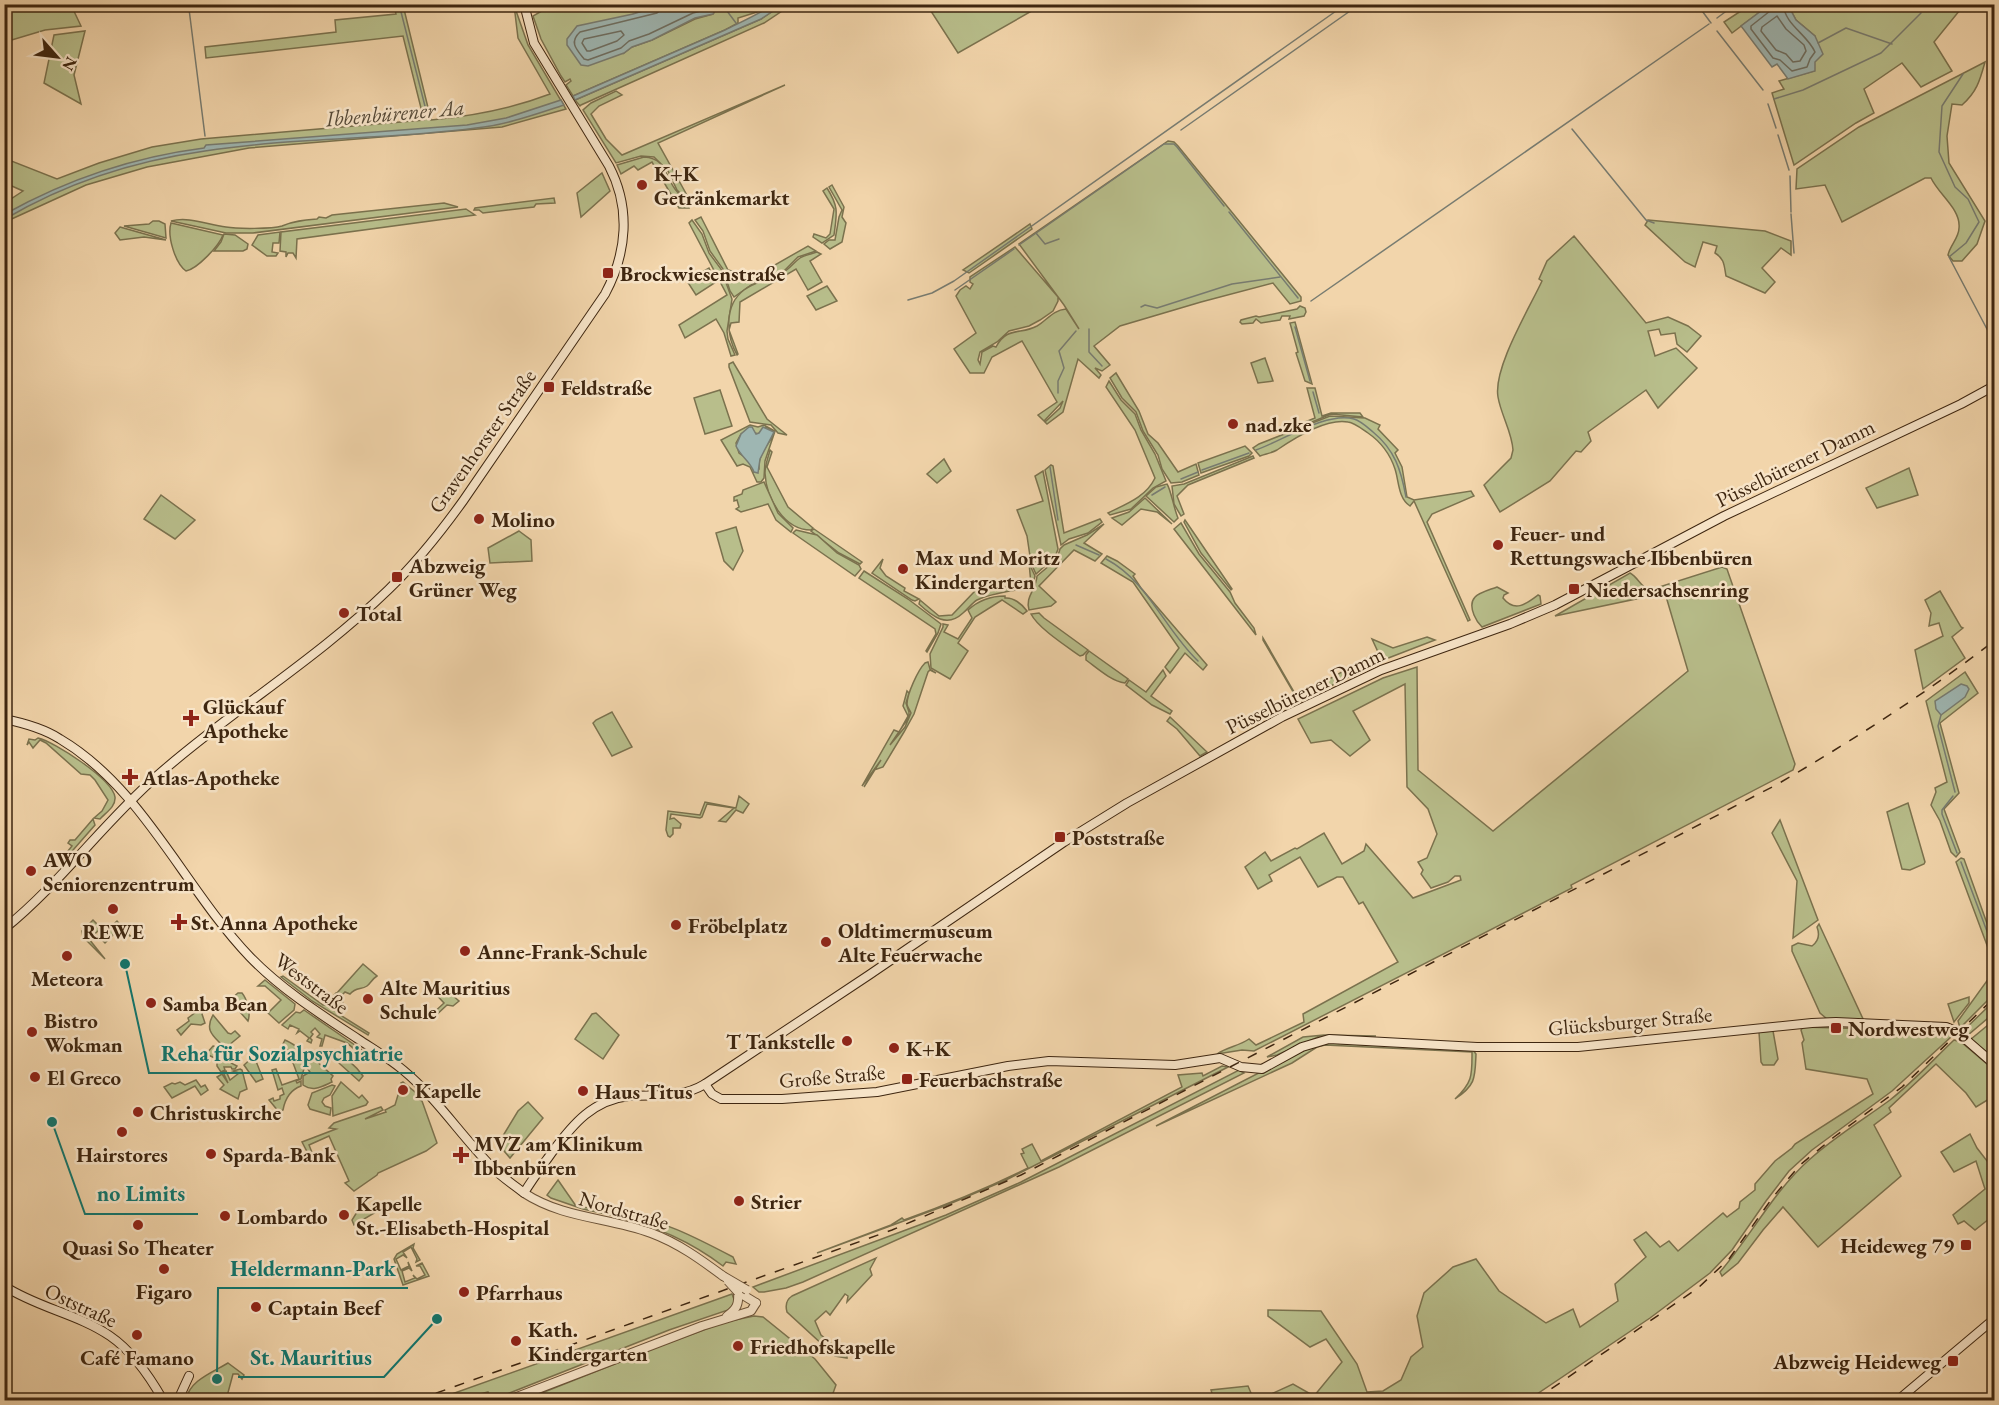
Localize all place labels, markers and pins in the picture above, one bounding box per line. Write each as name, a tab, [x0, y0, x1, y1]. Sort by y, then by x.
place label: K+K Getränkemarkt	[654, 160, 790, 211]
marker: K+K Getränkemarkt	[635, 178, 649, 192]
place label: Brockwiesenstraße	[620, 260, 786, 287]
marker: Brockwiesenstraße	[601, 266, 615, 280]
place label: Feldstraße	[561, 374, 652, 401]
marker: Feldstraße	[542, 380, 556, 394]
place label: nad.zke	[1245, 411, 1312, 438]
marker: nad.zke	[1226, 417, 1240, 431]
place label: Molino	[491, 506, 555, 533]
marker: Molino	[472, 512, 486, 526]
place label: Feuer- und Rettungswache Ibbenbüren	[1510, 520, 1753, 571]
marker: Feuer- und Rettungswache Ibbenbüren	[1491, 538, 1505, 552]
place label: Max und Moritz Kindergarten	[915, 544, 1060, 595]
place label: Abzweig Grüner Weg	[408, 552, 517, 603]
marker: Max und Moritz Kindergarten	[896, 562, 910, 576]
marker: Abzweig Grüner Weg	[390, 570, 404, 584]
place label: Niedersachsenring	[1586, 576, 1749, 603]
marker: Niedersachsenring	[1567, 582, 1581, 596]
place label: Total	[356, 600, 402, 627]
marker: Total	[337, 606, 351, 620]
place label: Glückauf Apotheke	[202, 693, 288, 744]
marker: Glückauf Apotheke	[184, 711, 198, 725]
place label: Atlas-Apotheke	[141, 764, 280, 791]
marker: Atlas-Apotheke	[123, 770, 137, 784]
place label: Poststraße	[1072, 824, 1165, 851]
marker: Poststraße	[1053, 830, 1067, 844]
place label: AWO Seniorenzentrum	[42, 846, 195, 897]
marker: AWO Seniorenzentrum	[24, 864, 38, 878]
marker: REWE	[106, 902, 120, 916]
place label: St. Anna Apotheke	[191, 909, 358, 936]
place label: Fröbelplatz	[688, 912, 787, 939]
marker: St. Anna Apotheke	[172, 915, 186, 929]
place label: Oldtimermuseum Alte Feuerwache	[837, 917, 993, 968]
place label: REWE	[82, 918, 144, 945]
marker: Fröbelplatz	[669, 918, 683, 932]
marker: Oldtimermuseum Alte Feuerwache	[819, 935, 833, 949]
place label: Anne-Frank-Schule	[476, 938, 647, 965]
marker: Anne-Frank-Schule	[458, 944, 472, 958]
marker: Meteora	[60, 949, 74, 963]
place label: Meteora	[31, 965, 104, 992]
place label: Alte Mauritius Schule	[379, 974, 510, 1025]
place label: Samba Bean	[163, 990, 268, 1017]
marker: Alte Mauritius Schule	[361, 992, 375, 1006]
marker: Samba Bean	[144, 996, 158, 1010]
place label: Bistro Wokman	[44, 1007, 123, 1058]
place label: Nordwestweg	[1848, 1015, 1970, 1042]
marker: Nordwestweg	[1829, 1021, 1843, 1035]
marker: Bistro Wokman	[25, 1025, 39, 1039]
place label: T Tankstelle	[726, 1028, 835, 1055]
callout: Reha für Sozialpsychiatrie	[149, 1033, 415, 1073]
marker: T Tankstelle	[840, 1034, 854, 1048]
place label: K+K	[906, 1035, 952, 1062]
marker: K+K	[887, 1041, 901, 1055]
place label: El Greco	[47, 1064, 122, 1091]
place label: Feuerbachstraße	[919, 1066, 1063, 1093]
marker: El Greco	[28, 1070, 42, 1084]
marker: Feuerbachstraße	[900, 1072, 914, 1086]
place label: Kapelle	[415, 1077, 481, 1104]
place label: Haus Titus	[595, 1078, 693, 1105]
marker: Kapelle	[396, 1083, 410, 1097]
marker: Haus Titus	[576, 1084, 590, 1098]
place label: Christuskirche	[150, 1099, 281, 1126]
marker: Christuskirche	[131, 1105, 145, 1119]
marker: Hairstores	[115, 1125, 129, 1139]
place label: MVZ am Klinikum Ibbenbüren	[474, 1130, 643, 1181]
place label: Hairstores	[76, 1141, 168, 1168]
place label: Sparda-Bank	[223, 1141, 336, 1168]
marker: MVZ am Klinikum Ibbenbüren	[452, 1146, 470, 1164]
marker: Sparda-Bank	[204, 1147, 218, 1161]
callout: no Limits	[85, 1174, 198, 1214]
place label: Strier	[751, 1188, 802, 1215]
place label: Kapelle St.-Elisabeth-Hospital	[356, 1190, 549, 1241]
marker: Strier	[732, 1194, 746, 1208]
place label: Lombardo	[237, 1203, 328, 1230]
marker: Kapelle St.-Elisabeth-Hospital	[337, 1208, 351, 1222]
marker: Lombardo	[218, 1209, 232, 1223]
marker: Quasi So Theater	[131, 1218, 145, 1232]
place label: Heideweg 79	[1841, 1232, 1954, 1259]
place label: Quasi So Theater	[62, 1234, 214, 1261]
marker: Heideweg 79	[1959, 1238, 1973, 1252]
callout: Heldermann-Park	[218, 1248, 408, 1288]
marker: Figaro	[157, 1262, 171, 1276]
place label: Figaro	[136, 1278, 193, 1305]
place label: Pfarrhaus	[476, 1279, 563, 1306]
marker: Pfarrhaus	[457, 1285, 471, 1299]
place label: Captain Beef	[268, 1294, 384, 1321]
marker: Captain Beef	[249, 1300, 263, 1314]
place label: Kath. Kindergarten	[528, 1316, 648, 1367]
marker: Café Famano	[130, 1328, 144, 1342]
place label: Friedhofskapelle	[750, 1333, 895, 1360]
marker: Kath. Kindergarten	[509, 1334, 523, 1348]
callout: St. Mauritius	[238, 1337, 384, 1377]
marker: Friedhofskapelle	[731, 1339, 745, 1353]
place label: Café Famano	[80, 1344, 194, 1371]
place label: Abzweig Heideweg	[1772, 1348, 1941, 1375]
marker: Abzweig Heideweg	[1946, 1354, 1960, 1368]

